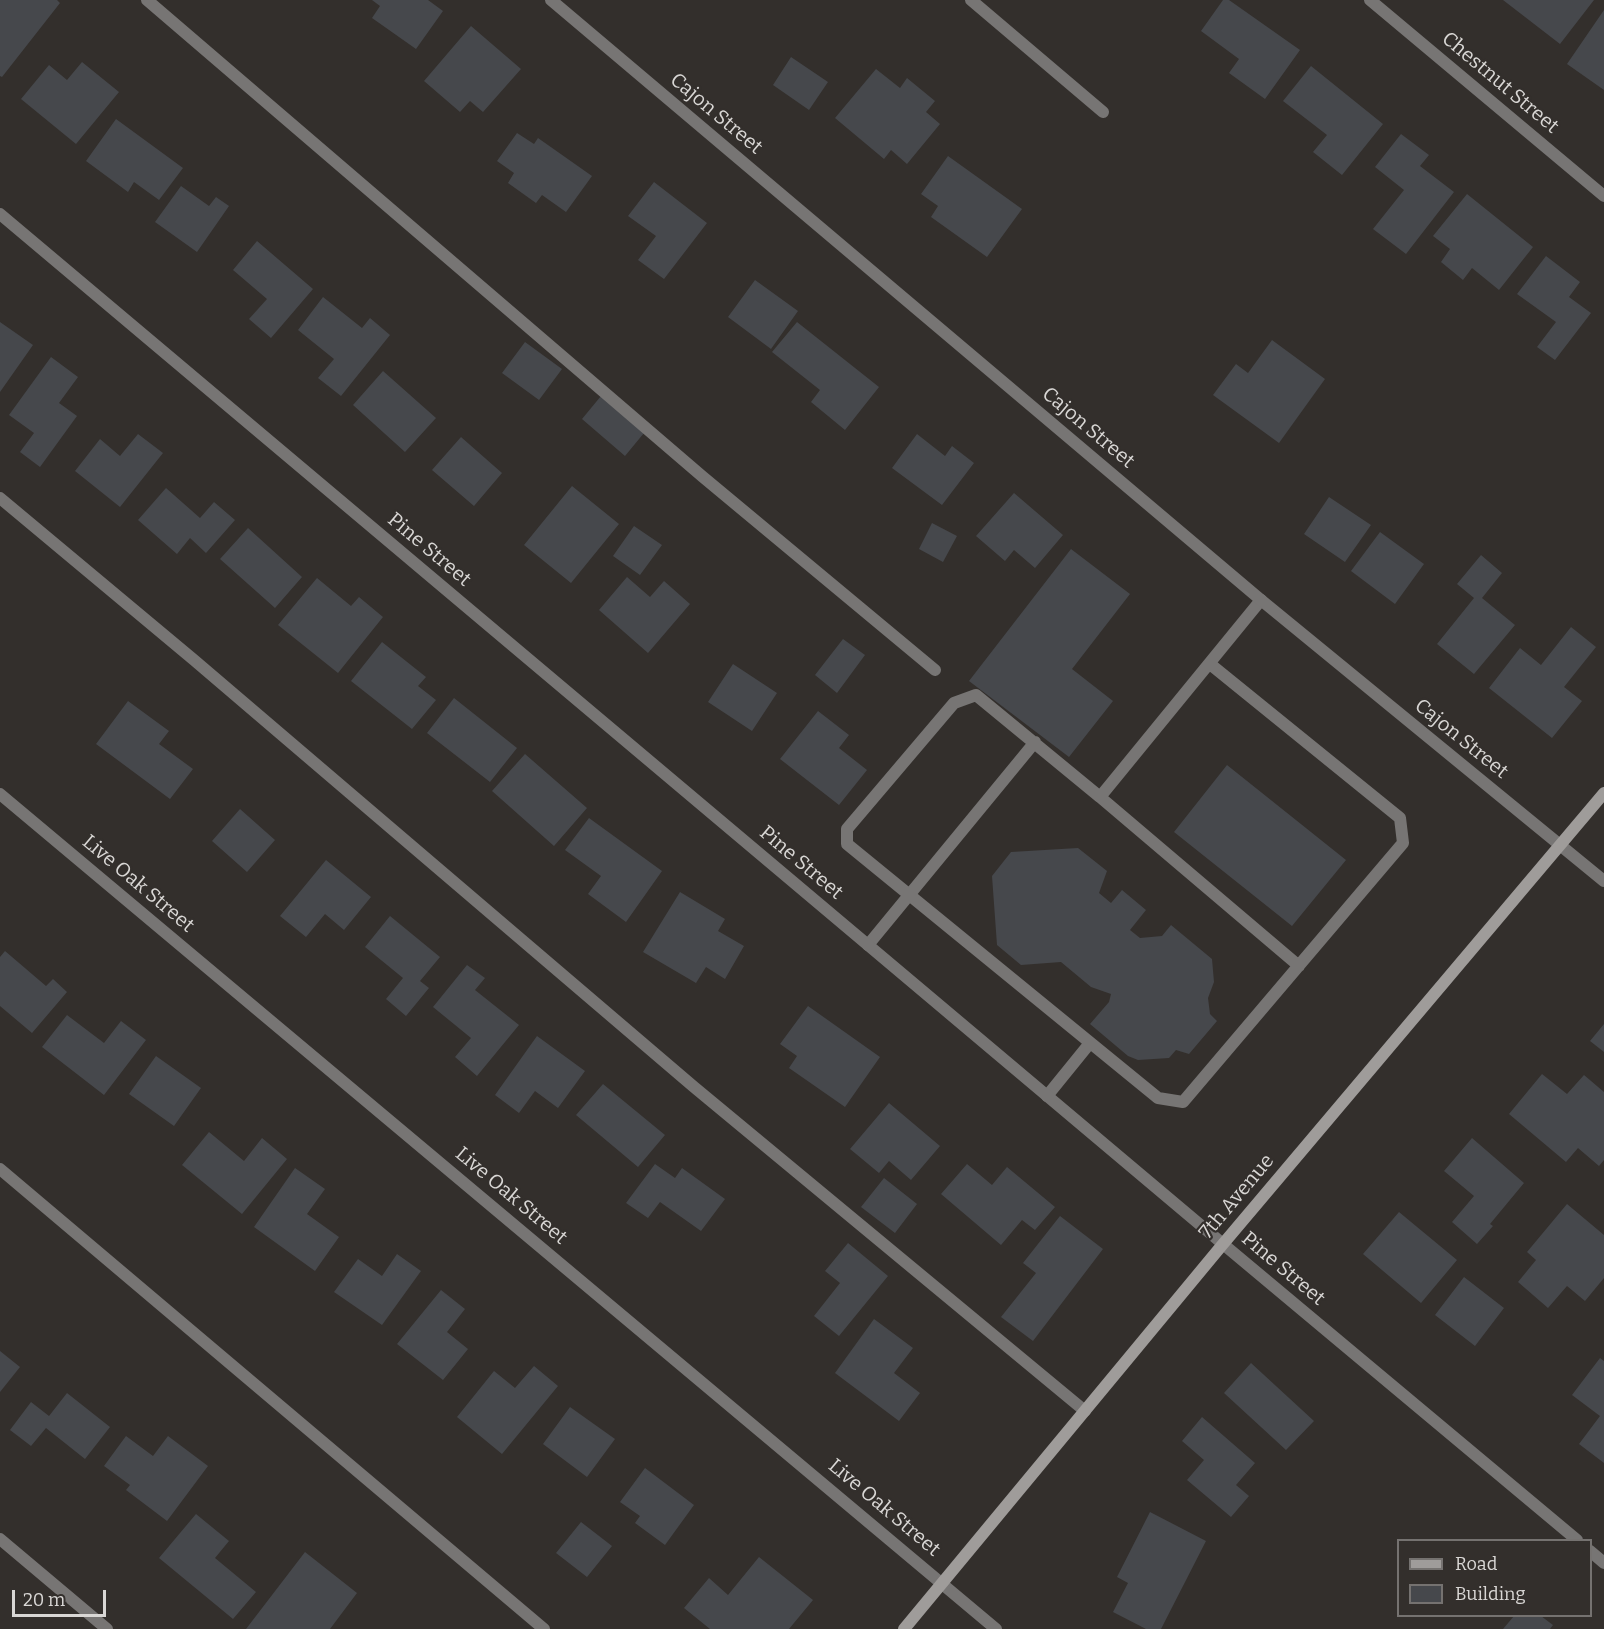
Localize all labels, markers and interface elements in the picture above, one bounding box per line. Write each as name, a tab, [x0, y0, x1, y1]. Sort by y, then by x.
street label: Chestnut Street	[1437, 27, 1563, 139]
street label: Cajon Street	[665, 68, 767, 160]
street label: Cajon Street	[1037, 382, 1139, 474]
street label: Pine Street	[382, 508, 476, 592]
street label: Cajon Street	[1409, 694, 1513, 784]
street label: Pine Street	[754, 821, 848, 905]
street label: Live Oak Street	[77, 830, 199, 938]
street label: Live Oak Street	[450, 1142, 572, 1250]
street label: 7th Avenue	[1194, 1150, 1280, 1244]
street label: Pine Street	[1236, 1227, 1330, 1311]
street label: Live Oak Street	[823, 1454, 945, 1562]
legend	[1397, 1539, 1592, 1617]
text: Road	[1455, 1553, 1497, 1575]
scale bar	[15, 1578, 110, 1616]
text: Building	[1455, 1583, 1526, 1605]
text: 20 m	[23, 1589, 65, 1611]

